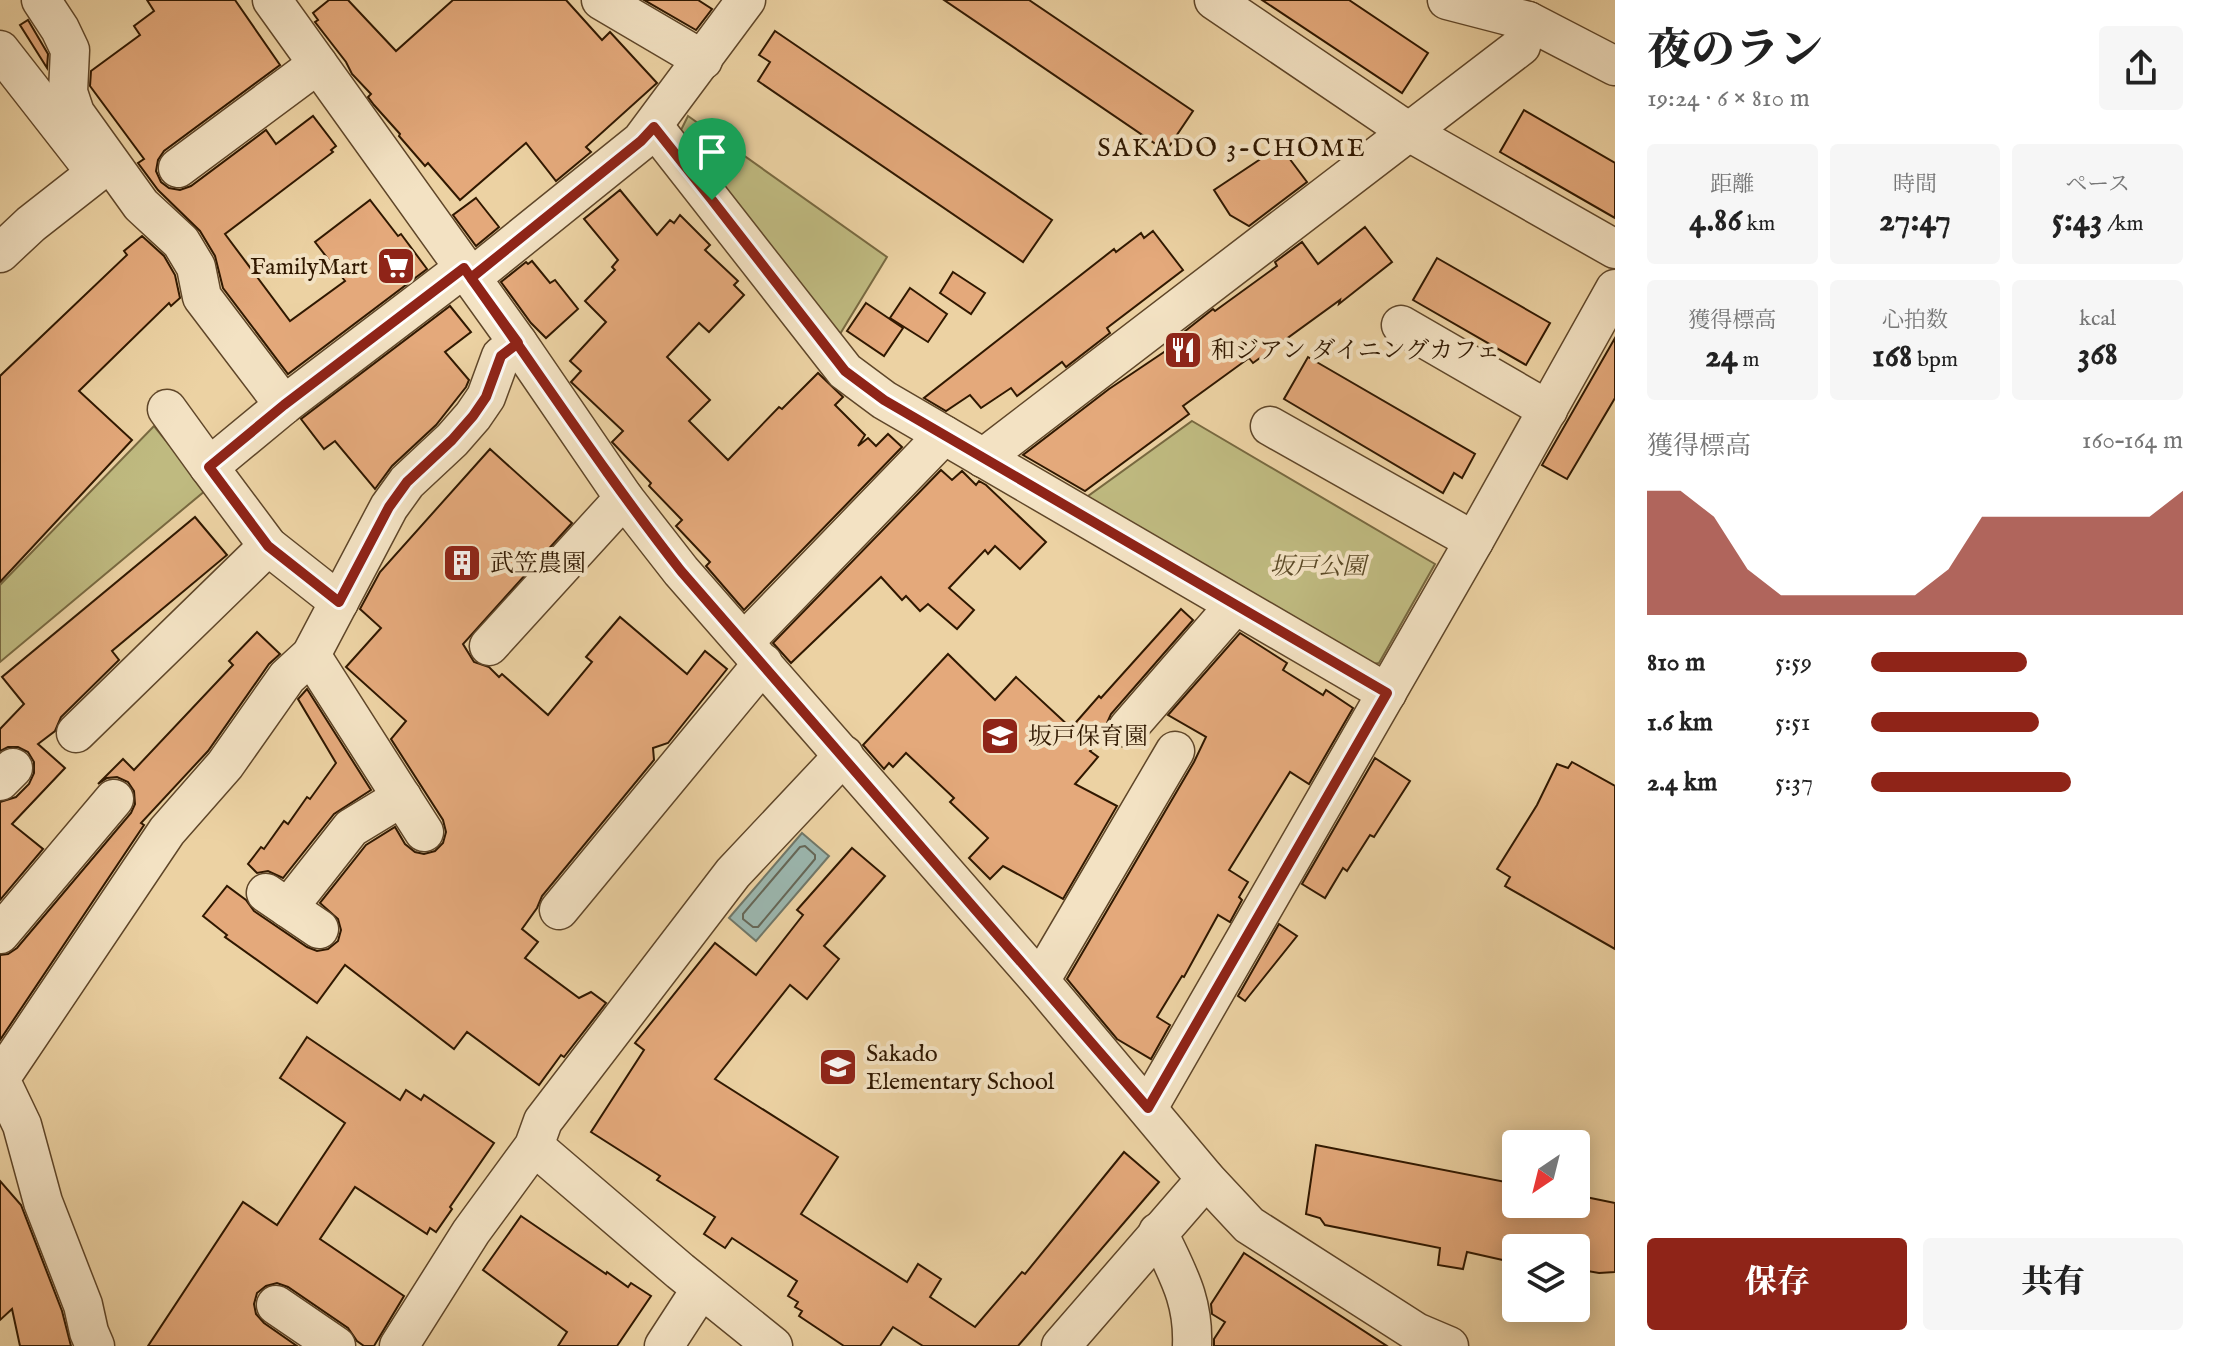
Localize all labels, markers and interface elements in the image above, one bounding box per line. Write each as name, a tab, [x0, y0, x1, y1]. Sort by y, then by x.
text: 夜のラン	[1647, 24, 1823, 80]
button: share	[2099, 26, 2183, 110]
text: 19:24 · 6 × 810 m	[1647, 82, 1810, 115]
pin	[678, 118, 746, 200]
icon: arrive	[690, 130, 734, 174]
district label: SAKADO 3-CHOME	[1097, 132, 1367, 165]
text: 距離	[1710, 171, 1754, 199]
text: 時間	[1893, 171, 1937, 199]
text: ペース	[2065, 171, 2130, 199]
text: 4.86	[1689, 199, 1742, 242]
text: 27:47	[1879, 199, 1951, 242]
text: 5:43	[2052, 199, 2102, 242]
text: km	[1742, 210, 1775, 238]
text: /km	[2102, 210, 2144, 238]
supermarket icon: FamilyMart	[375, 245, 417, 287]
place label: FamilyMart	[250, 252, 368, 283]
text: kcal	[2079, 305, 2116, 333]
text: 獲得標高	[1688, 307, 1776, 335]
text: 心拍数	[1882, 307, 1948, 335]
restaurant icon: 和ジアン ダイニングカフェ	[1162, 329, 1204, 371]
text: 368	[2077, 333, 2118, 376]
text: 24	[1705, 335, 1738, 378]
text: 168	[1872, 335, 1912, 378]
place label: 和ジアン ダイニングカフェ	[1211, 336, 1500, 367]
text: m	[1738, 346, 1760, 374]
text: bpm	[1912, 346, 1958, 374]
text: 160–164 m	[2082, 424, 2183, 457]
text: 獲得標高	[1647, 430, 1751, 463]
building icon: 武笠農園	[441, 542, 483, 584]
place label: 武笠農園	[490, 549, 586, 580]
park label: 坂戸公園	[1270, 552, 1370, 583]
text: 810 m	[1647, 646, 1705, 679]
text: 5:59	[1775, 646, 1812, 679]
text: 1.6 km	[1647, 706, 1713, 739]
text: 5:51	[1775, 706, 1810, 739]
school or university icon: 坂戸保育園	[979, 715, 1021, 757]
place label: 坂戸保育園	[1028, 722, 1148, 753]
text: 2.4 km	[1647, 766, 1717, 799]
text: 5:37	[1775, 766, 1813, 799]
place label: Sakado Elementary School	[866, 1039, 1055, 1098]
school or university icon: Sakado Elementary School	[817, 1046, 859, 1088]
north arrow	[1502, 1130, 1590, 1218]
map controls	[1502, 1130, 1590, 1322]
button: layers	[1502, 1234, 1590, 1322]
button: 保存	[1647, 1238, 1907, 1330]
button: 共有	[1923, 1238, 2183, 1330]

